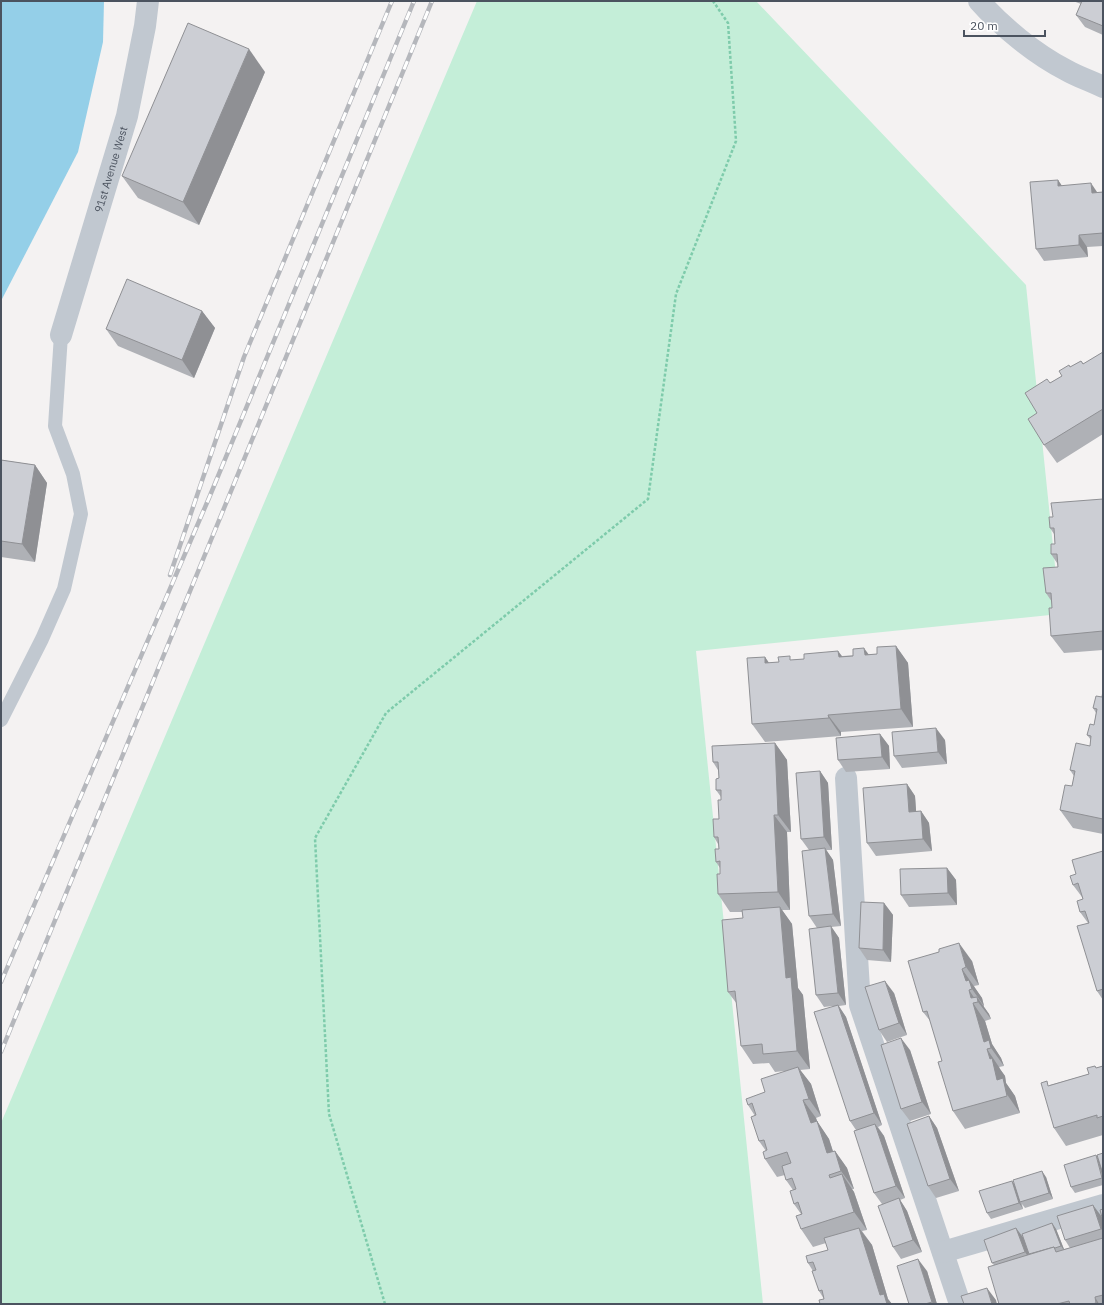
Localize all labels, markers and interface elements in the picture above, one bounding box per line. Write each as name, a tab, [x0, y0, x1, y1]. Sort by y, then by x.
scale bar	[964, 12, 1045, 38]
text: 20 m	[970, 18, 998, 33]
street label: 91st Avenue West	[91, 125, 131, 214]

